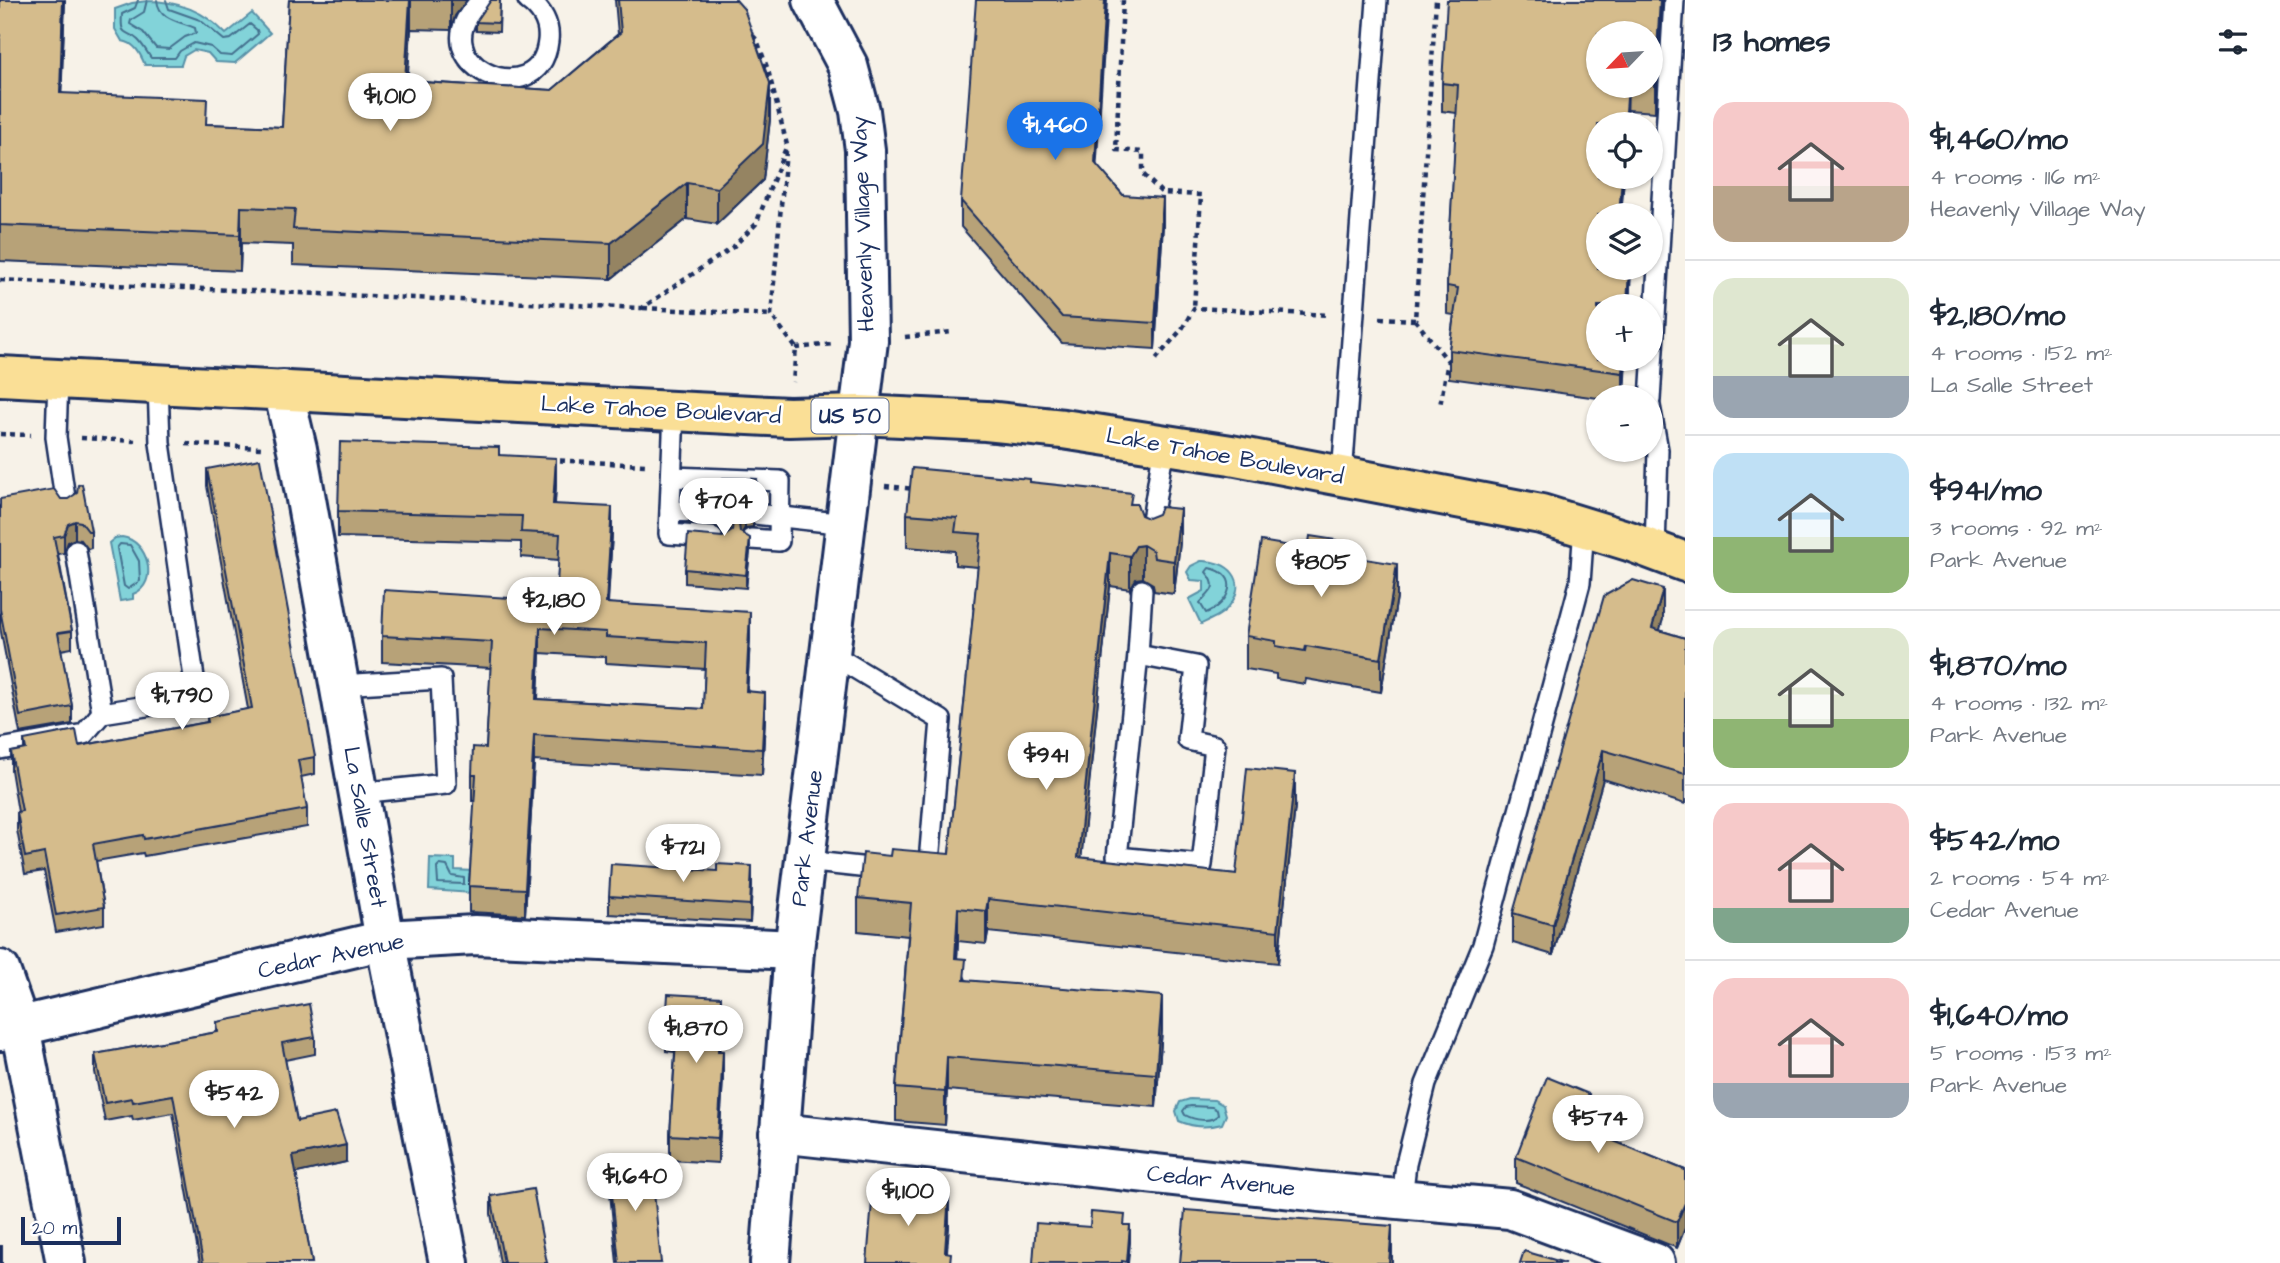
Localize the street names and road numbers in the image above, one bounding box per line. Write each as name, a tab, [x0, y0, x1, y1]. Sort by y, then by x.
street label: Heavenly Village Way	[843, 115, 884, 332]
street label: Lake Tahoe Boulevard	[540, 388, 782, 432]
road number: US 50	[812, 398, 888, 434]
street label: Lake Tahoe Boulevard	[1104, 419, 1346, 493]
street label: La Salle Street	[335, 744, 395, 911]
street label: Park Avenue	[783, 768, 831, 908]
street label: Cedar Avenue	[255, 925, 407, 987]
street label: Cedar Avenue	[1145, 1157, 1297, 1205]

